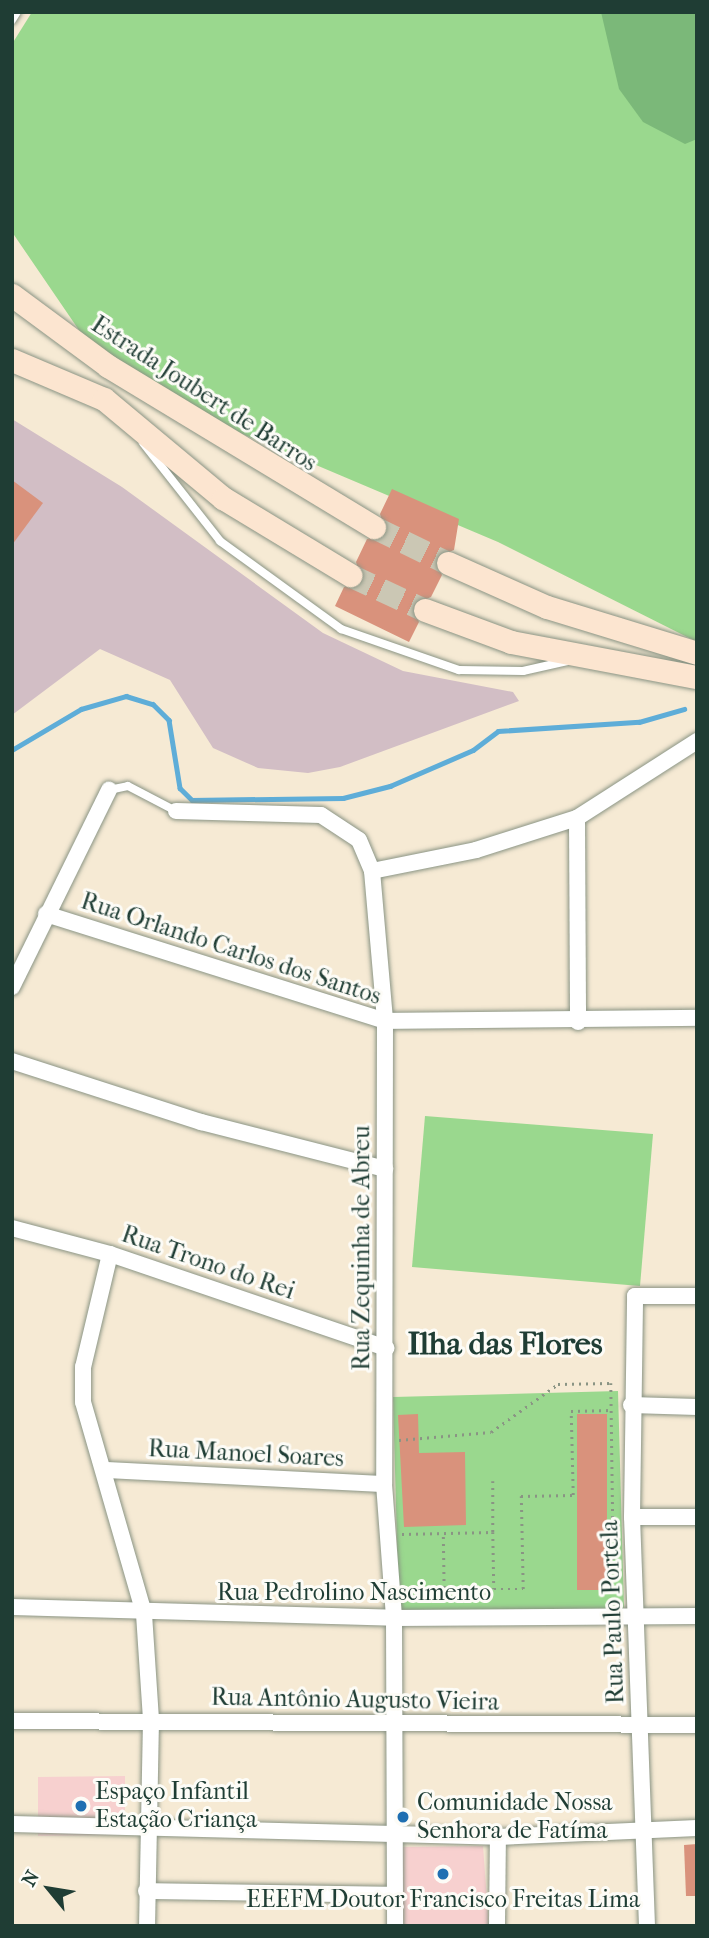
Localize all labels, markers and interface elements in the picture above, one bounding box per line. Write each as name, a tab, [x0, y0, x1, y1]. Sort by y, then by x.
street label: Estrada Joubert de Barros	[86, 310, 322, 478]
street label: Rua Orlando Carlos dos Santos	[77, 887, 385, 1011]
street label: Rua Zequinha de Abreu	[348, 1125, 376, 1371]
street label: Rua Trono do Rei	[118, 1220, 298, 1306]
district label: Ilha das Flores	[408, 1325, 602, 1363]
street label: Rua Manoel Soares	[147, 1434, 345, 1474]
street label: Rua Paulo Portela	[595, 1520, 631, 1704]
street label: Rua Pedrolino Nascimento	[217, 1579, 491, 1607]
street label: Rua Antônio Augusto Vieira	[211, 1683, 499, 1717]
place label: Espaço Infantil Estação Criança	[95, 1778, 257, 1834]
place label: Comunidade Nossa Senhora de Fatíma	[417, 1789, 612, 1845]
marker: Espaço Infantil Estação Criança	[73, 1798, 89, 1814]
marker: Comunidade Nossa Senhora de Fatíma	[395, 1809, 411, 1825]
north arrow	[14, 1854, 84, 1924]
marker: EEEFM Doutor Francisco Freitas Lima	[435, 1866, 451, 1882]
text: N	[18, 1867, 44, 1890]
place label: EEEFM Doutor Francisco Freitas Lima	[246, 1886, 640, 1914]

